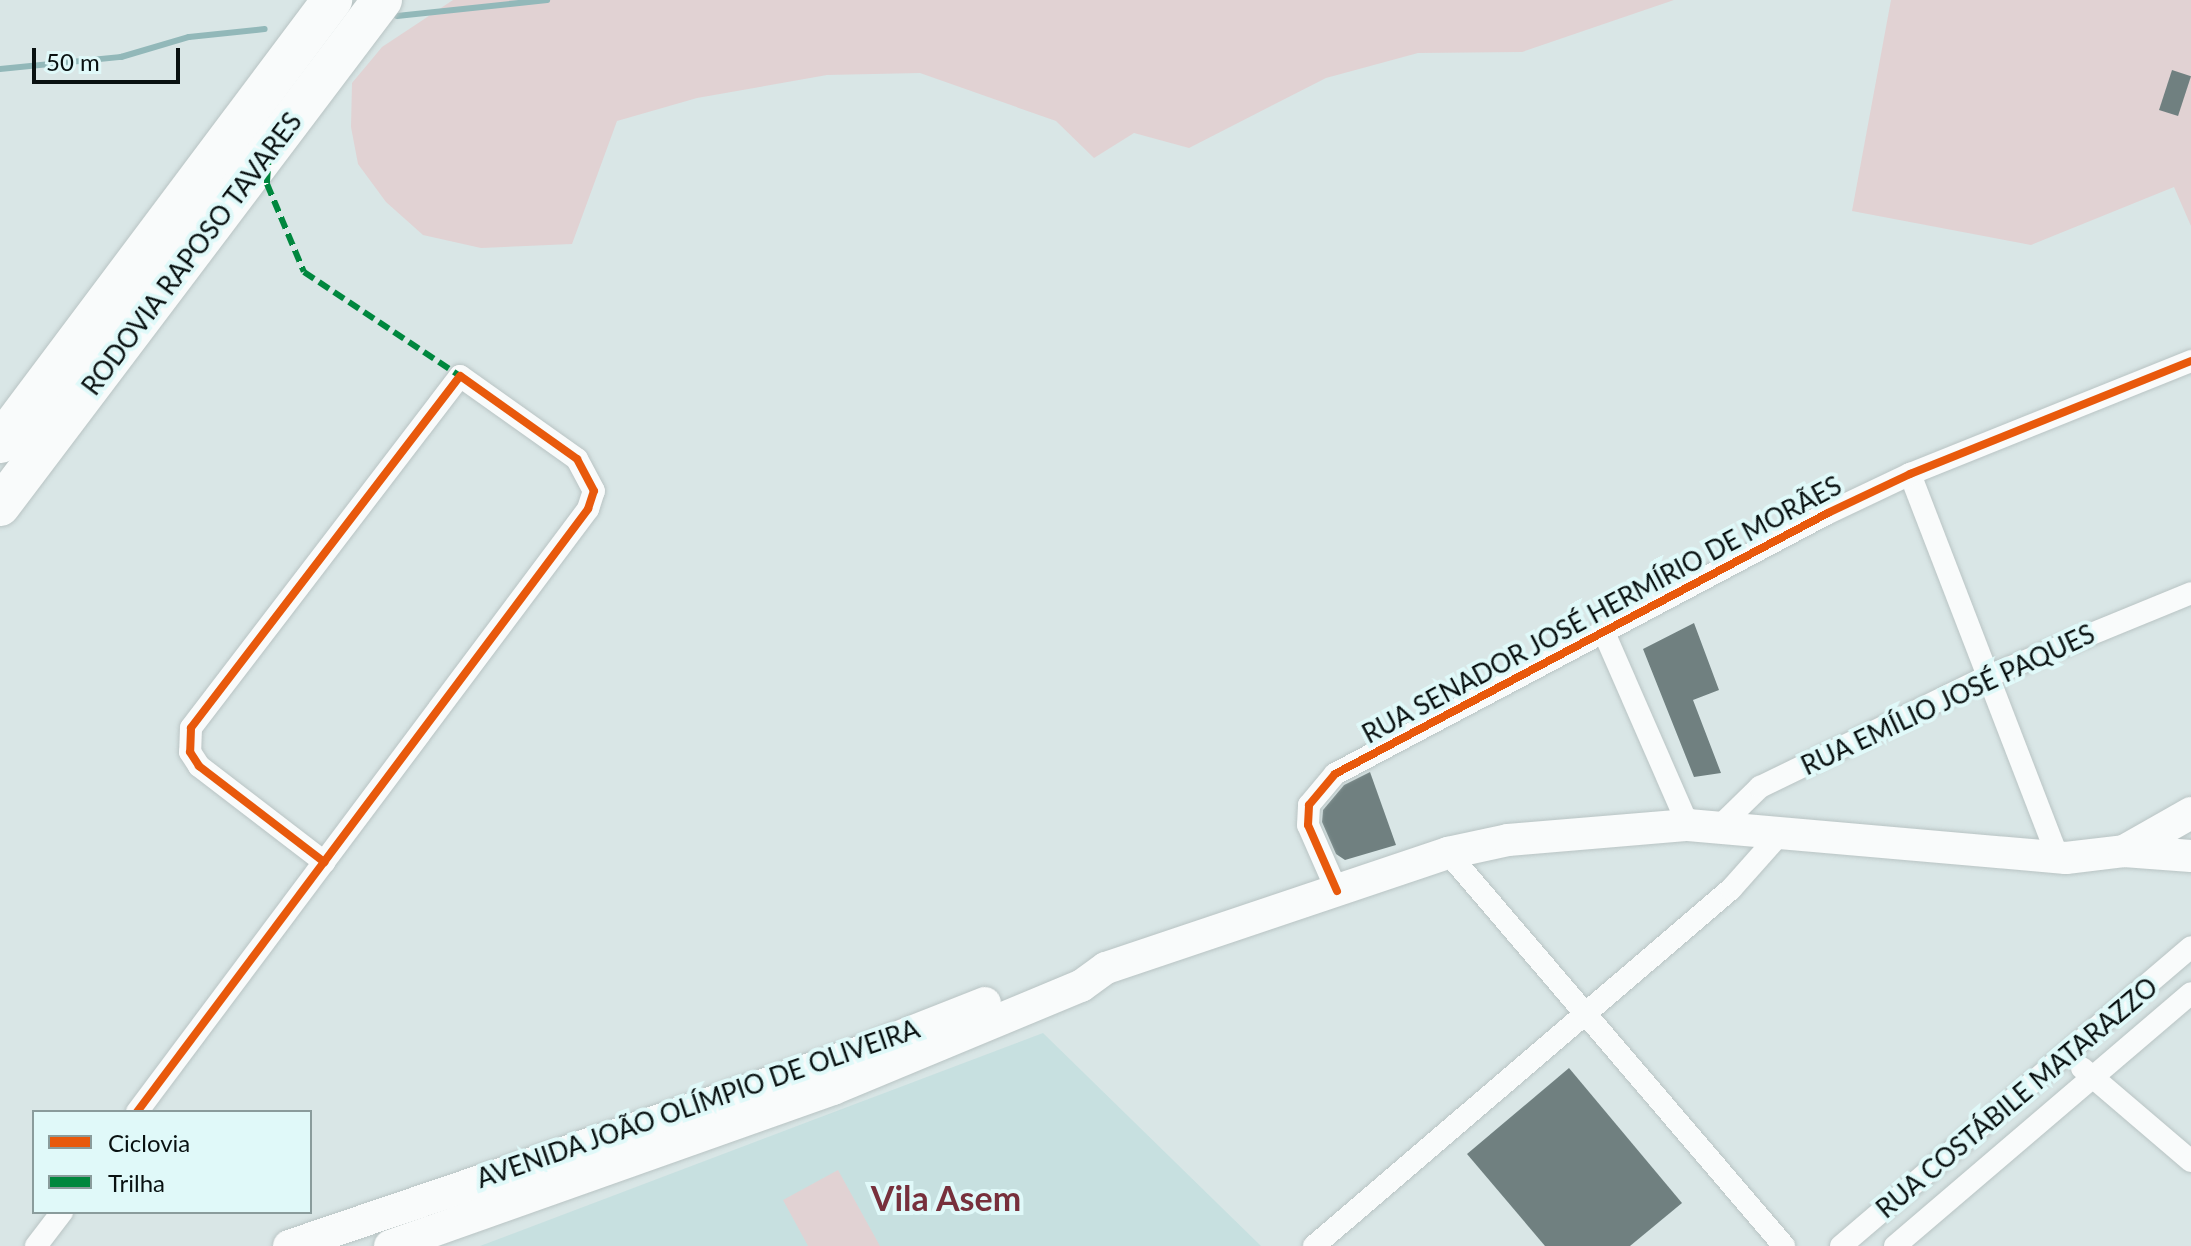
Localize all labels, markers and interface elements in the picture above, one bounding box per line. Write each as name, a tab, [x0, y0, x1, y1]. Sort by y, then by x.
scale bar	[36, 32, 184, 82]
text: 50 m	[46, 47, 100, 76]
street label: RODOVIA RAPOSO TAVARES	[75, 106, 309, 402]
street label: RUA SENADOR JOSÉ HERMÍRIO DE MORÃES	[1356, 470, 1848, 750]
street label: RUA EMÍLIO JOSÉ PAQUES	[1796, 618, 2100, 782]
street label: RUA COSTÁBILE MATARAZZO	[1870, 971, 2164, 1225]
street label: AVENIDA JOÃO OLÍMPIO DE OLIVEIRA	[472, 1013, 924, 1195]
legend	[32, 1110, 312, 1214]
text: Ciclovia	[108, 1128, 190, 1157]
text: Trilha	[108, 1168, 165, 1197]
district label: Vila Asem	[870, 1178, 1022, 1218]

